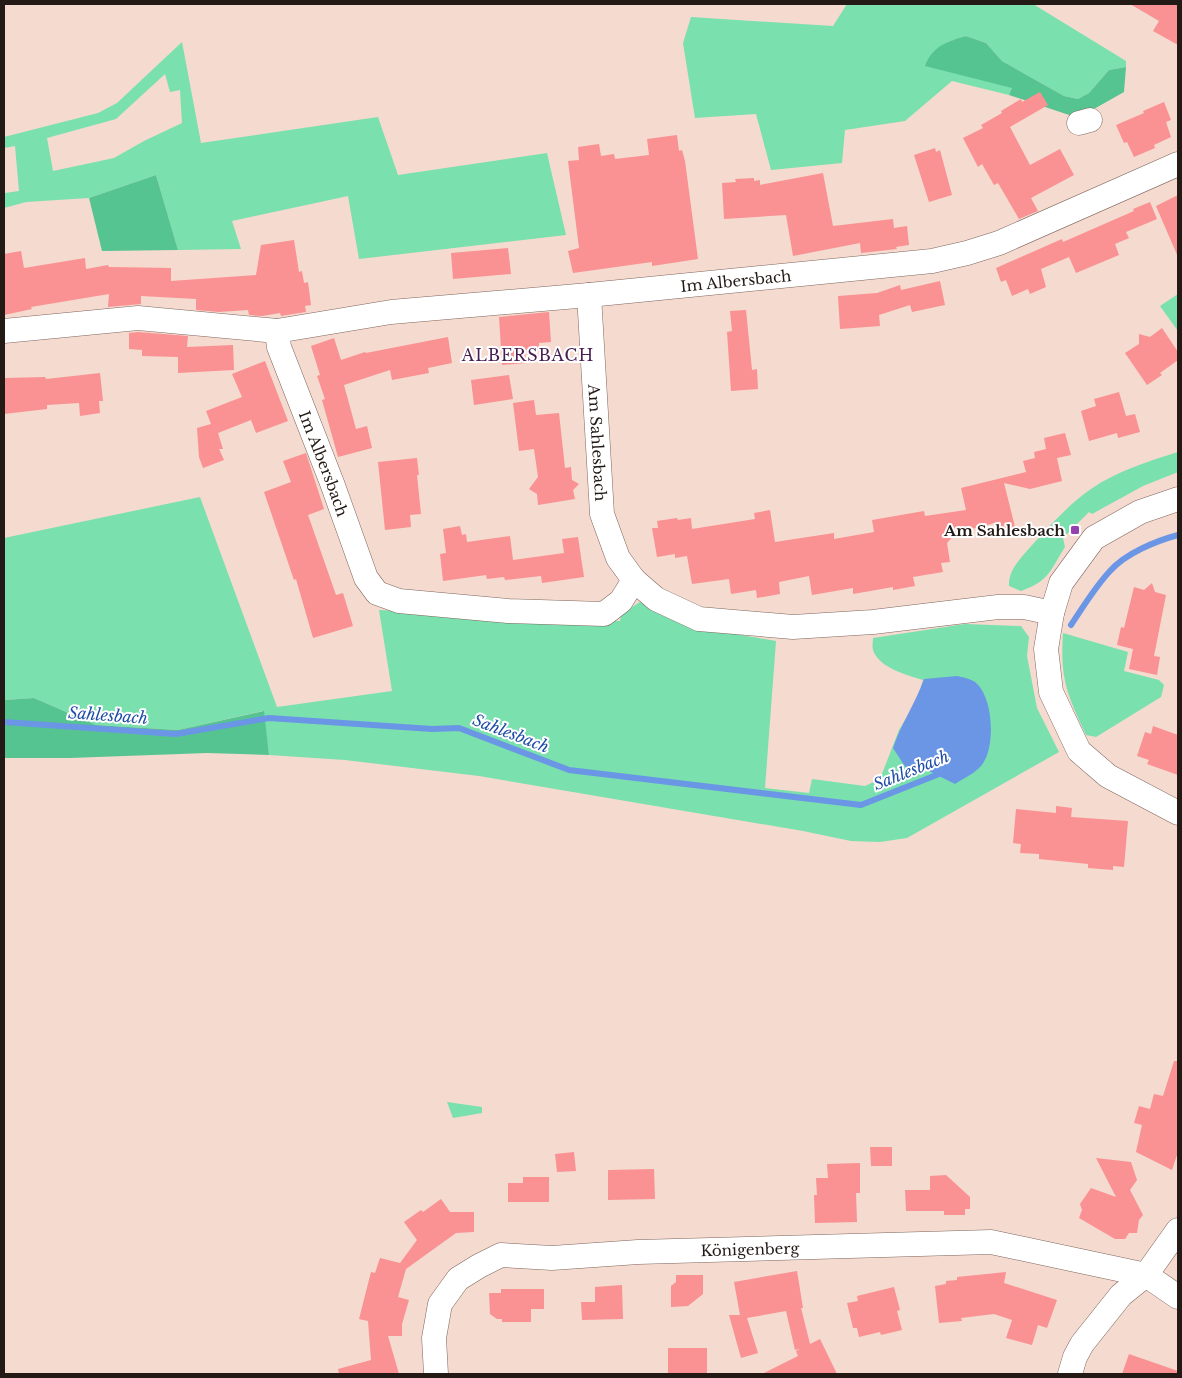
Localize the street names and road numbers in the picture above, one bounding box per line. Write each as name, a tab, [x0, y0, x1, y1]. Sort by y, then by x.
street label: Im Albersbach	[679, 266, 792, 295]
street label: Am Sahlesbach	[585, 383, 611, 502]
street label: Im Albersbach	[295, 408, 353, 519]
street label: Königenberg	[700, 1238, 801, 1260]

